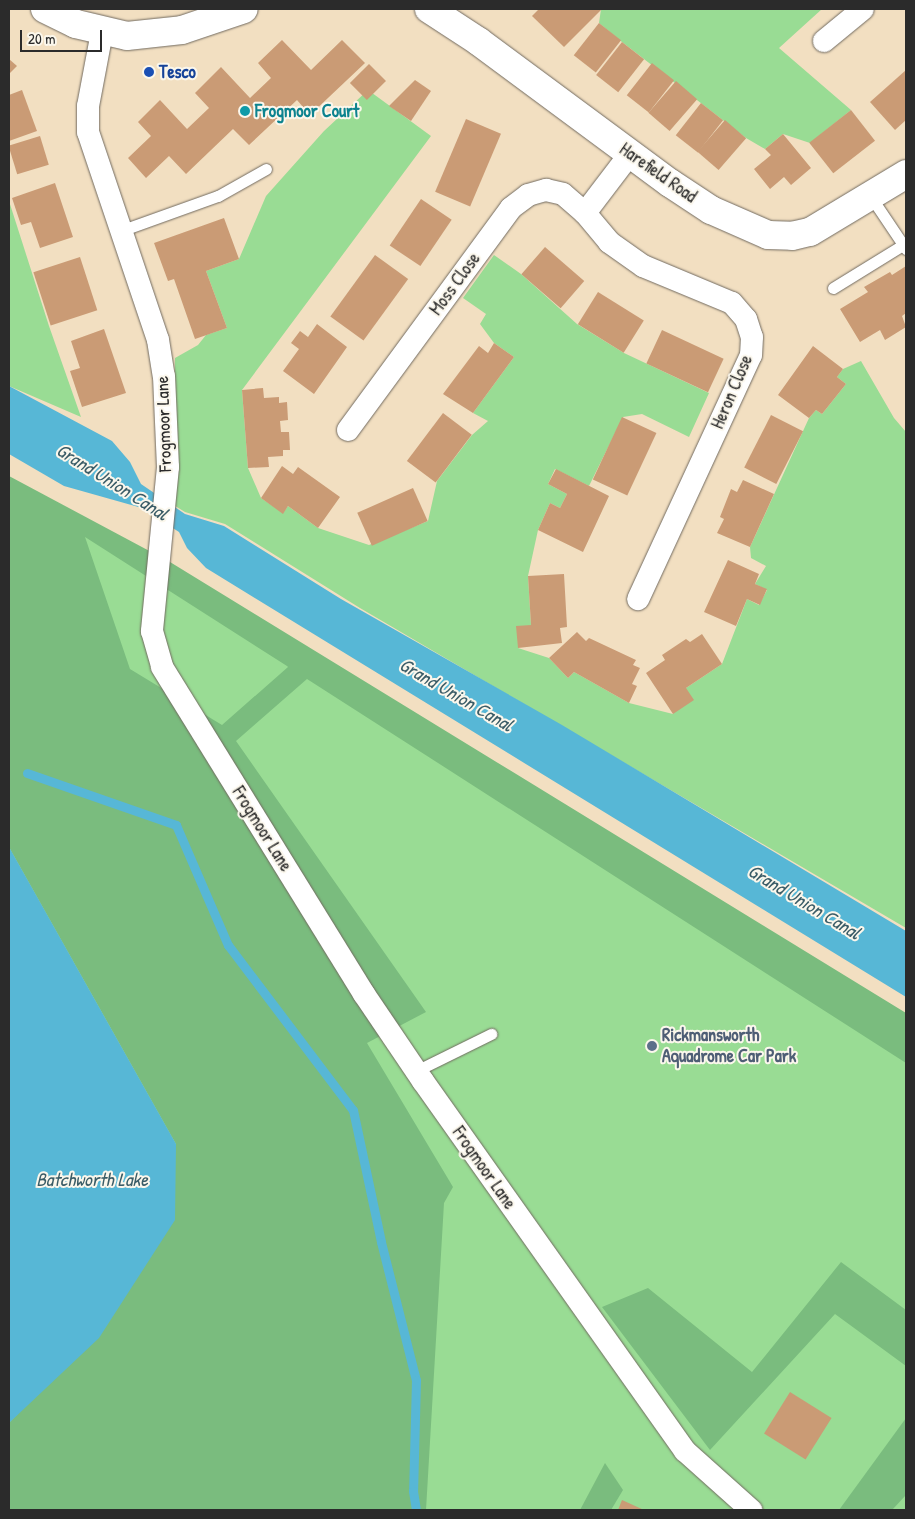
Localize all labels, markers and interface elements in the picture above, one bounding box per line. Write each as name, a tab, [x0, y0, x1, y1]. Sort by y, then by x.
scale bar	[22, 20, 105, 52]
text: 20 m	[28, 28, 55, 49]
place label: Tesco	[159, 61, 196, 83]
marker: Tesco	[143, 66, 155, 78]
place label: Frogmoor Court	[255, 100, 359, 122]
marker: Frogmoor Court	[239, 105, 251, 117]
street label: Harefield Road	[615, 139, 701, 207]
street label: Moss Close	[425, 249, 485, 319]
street label: Heron Close	[707, 352, 757, 432]
street label: Frogmoor Lane	[152, 376, 176, 472]
water label: Grand Union Canal	[52, 439, 172, 525]
water label: Grand Union Canal	[395, 653, 517, 737]
street label: Frogmoor Lane	[227, 783, 297, 875]
water label: Grand Union Canal	[744, 859, 864, 945]
place label: Rickmansworth Aquadrome Car Park	[662, 1025, 796, 1068]
marker: Rickmansworth Aquadrome Car Park	[646, 1040, 658, 1052]
street label: Frogmoor Lane	[448, 1123, 520, 1213]
water label: Batchworth Lake	[36, 1169, 148, 1191]

